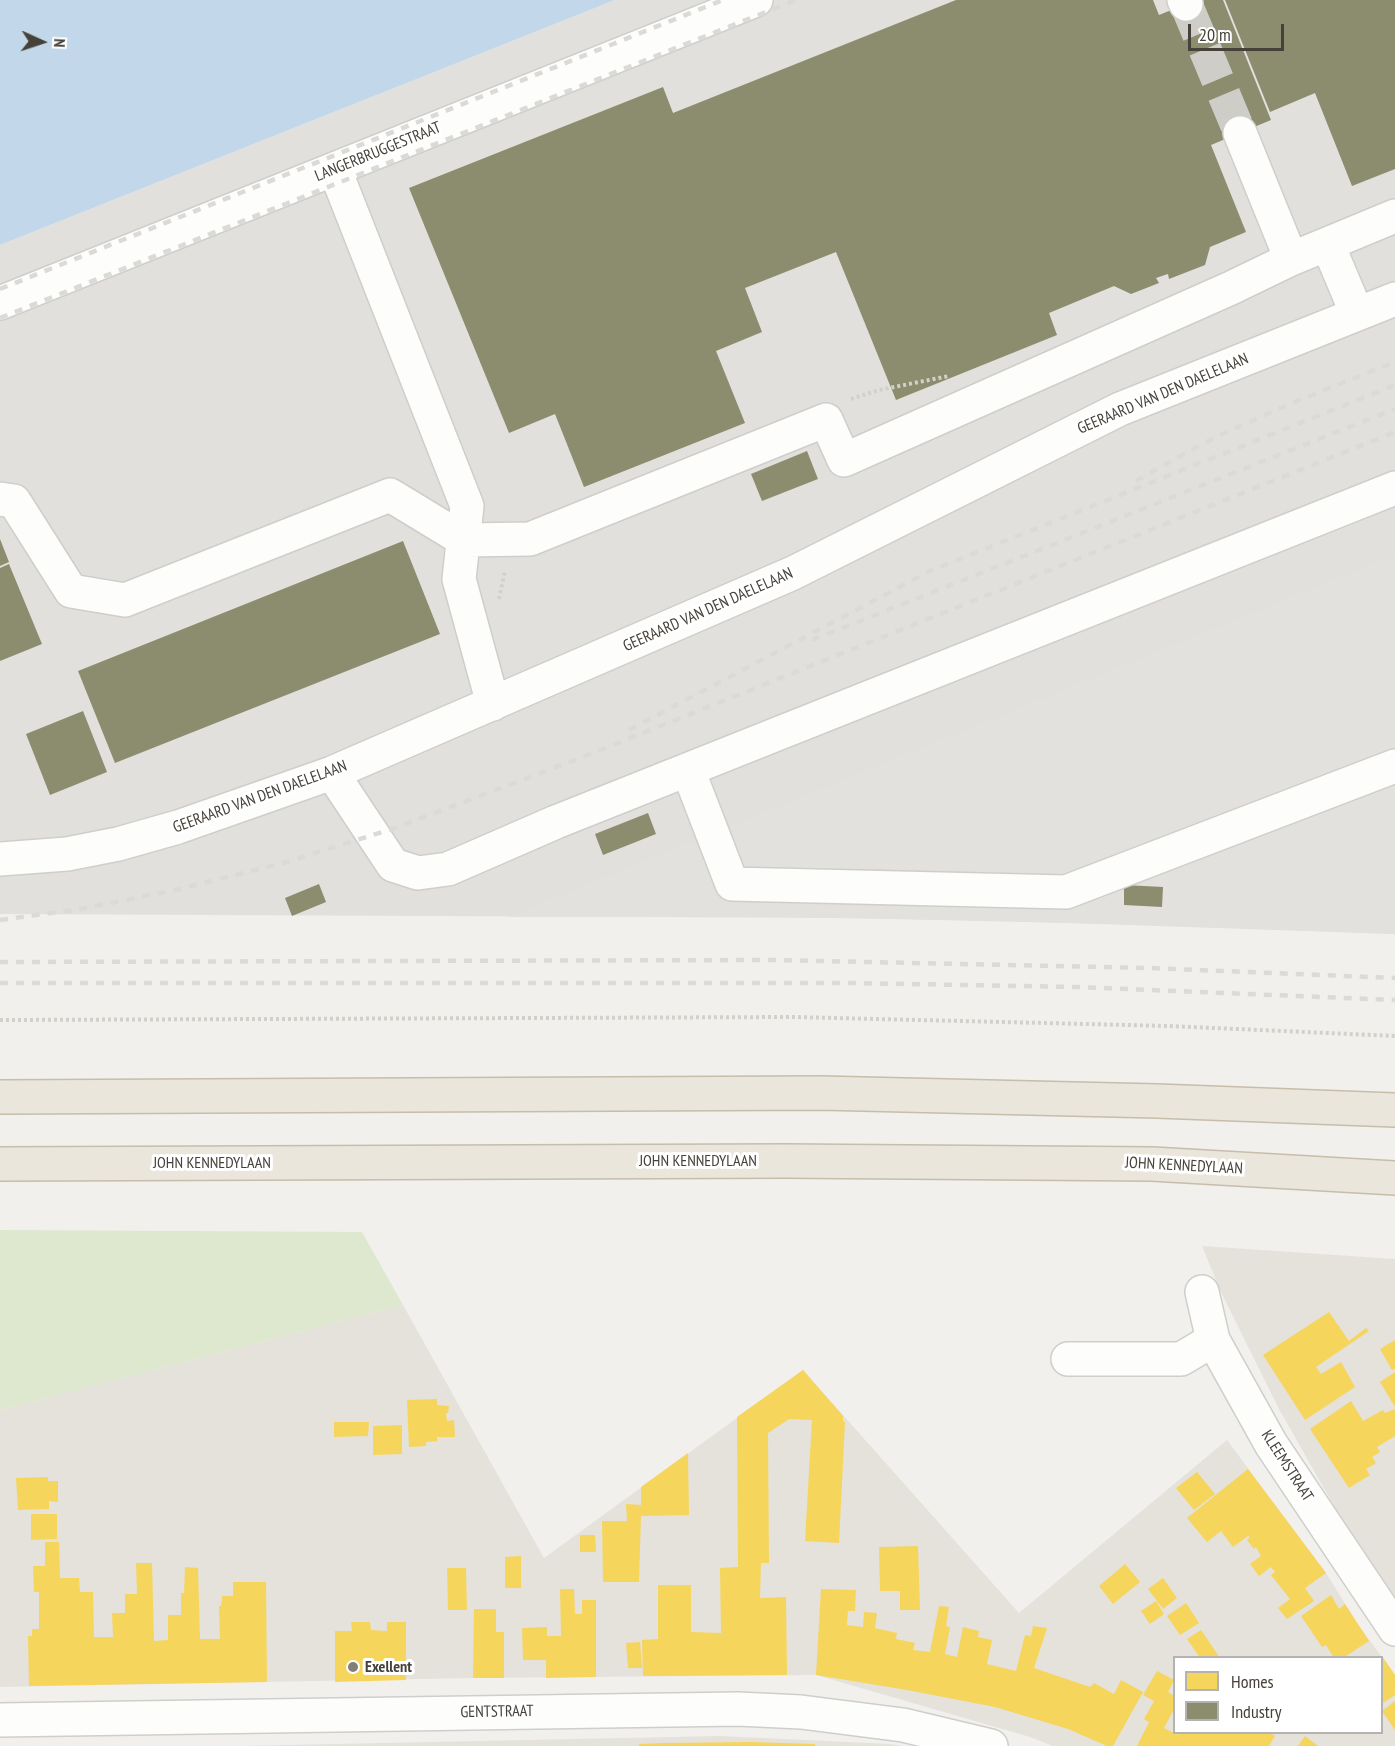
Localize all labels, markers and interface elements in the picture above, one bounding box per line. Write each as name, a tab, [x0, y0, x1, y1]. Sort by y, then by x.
north arrow	[12, 12, 72, 72]
scale bar	[1191, 12, 1287, 50]
text: 20 m	[1199, 23, 1231, 46]
text: N	[50, 38, 70, 48]
street label: LANGERBRUGGESTRAAT	[312, 118, 444, 186]
street label: GEERAARD VAN DEN DAELELAAN	[1075, 349, 1251, 439]
street label: GEERAARD VAN DEN DAELELAAN	[620, 564, 796, 656]
street label: GEERAARD VAN DEN DAELELAAN	[170, 757, 350, 837]
street label: JOHN KENNEDYLAAN	[639, 1151, 757, 1171]
street label: JOHN KENNEDYLAAN	[153, 1153, 271, 1173]
street label: JOHN KENNEDYLAAN	[1125, 1153, 1243, 1179]
street label: KLEEMSTRAAT	[1257, 1427, 1317, 1505]
legend	[1173, 1656, 1383, 1734]
place label: Exellent	[365, 1657, 412, 1677]
marker: Exellent	[346, 1660, 360, 1674]
text: Homes	[1231, 1670, 1274, 1693]
text: Industry	[1231, 1700, 1281, 1723]
street label: GENTSTRAAT	[460, 1702, 534, 1722]

